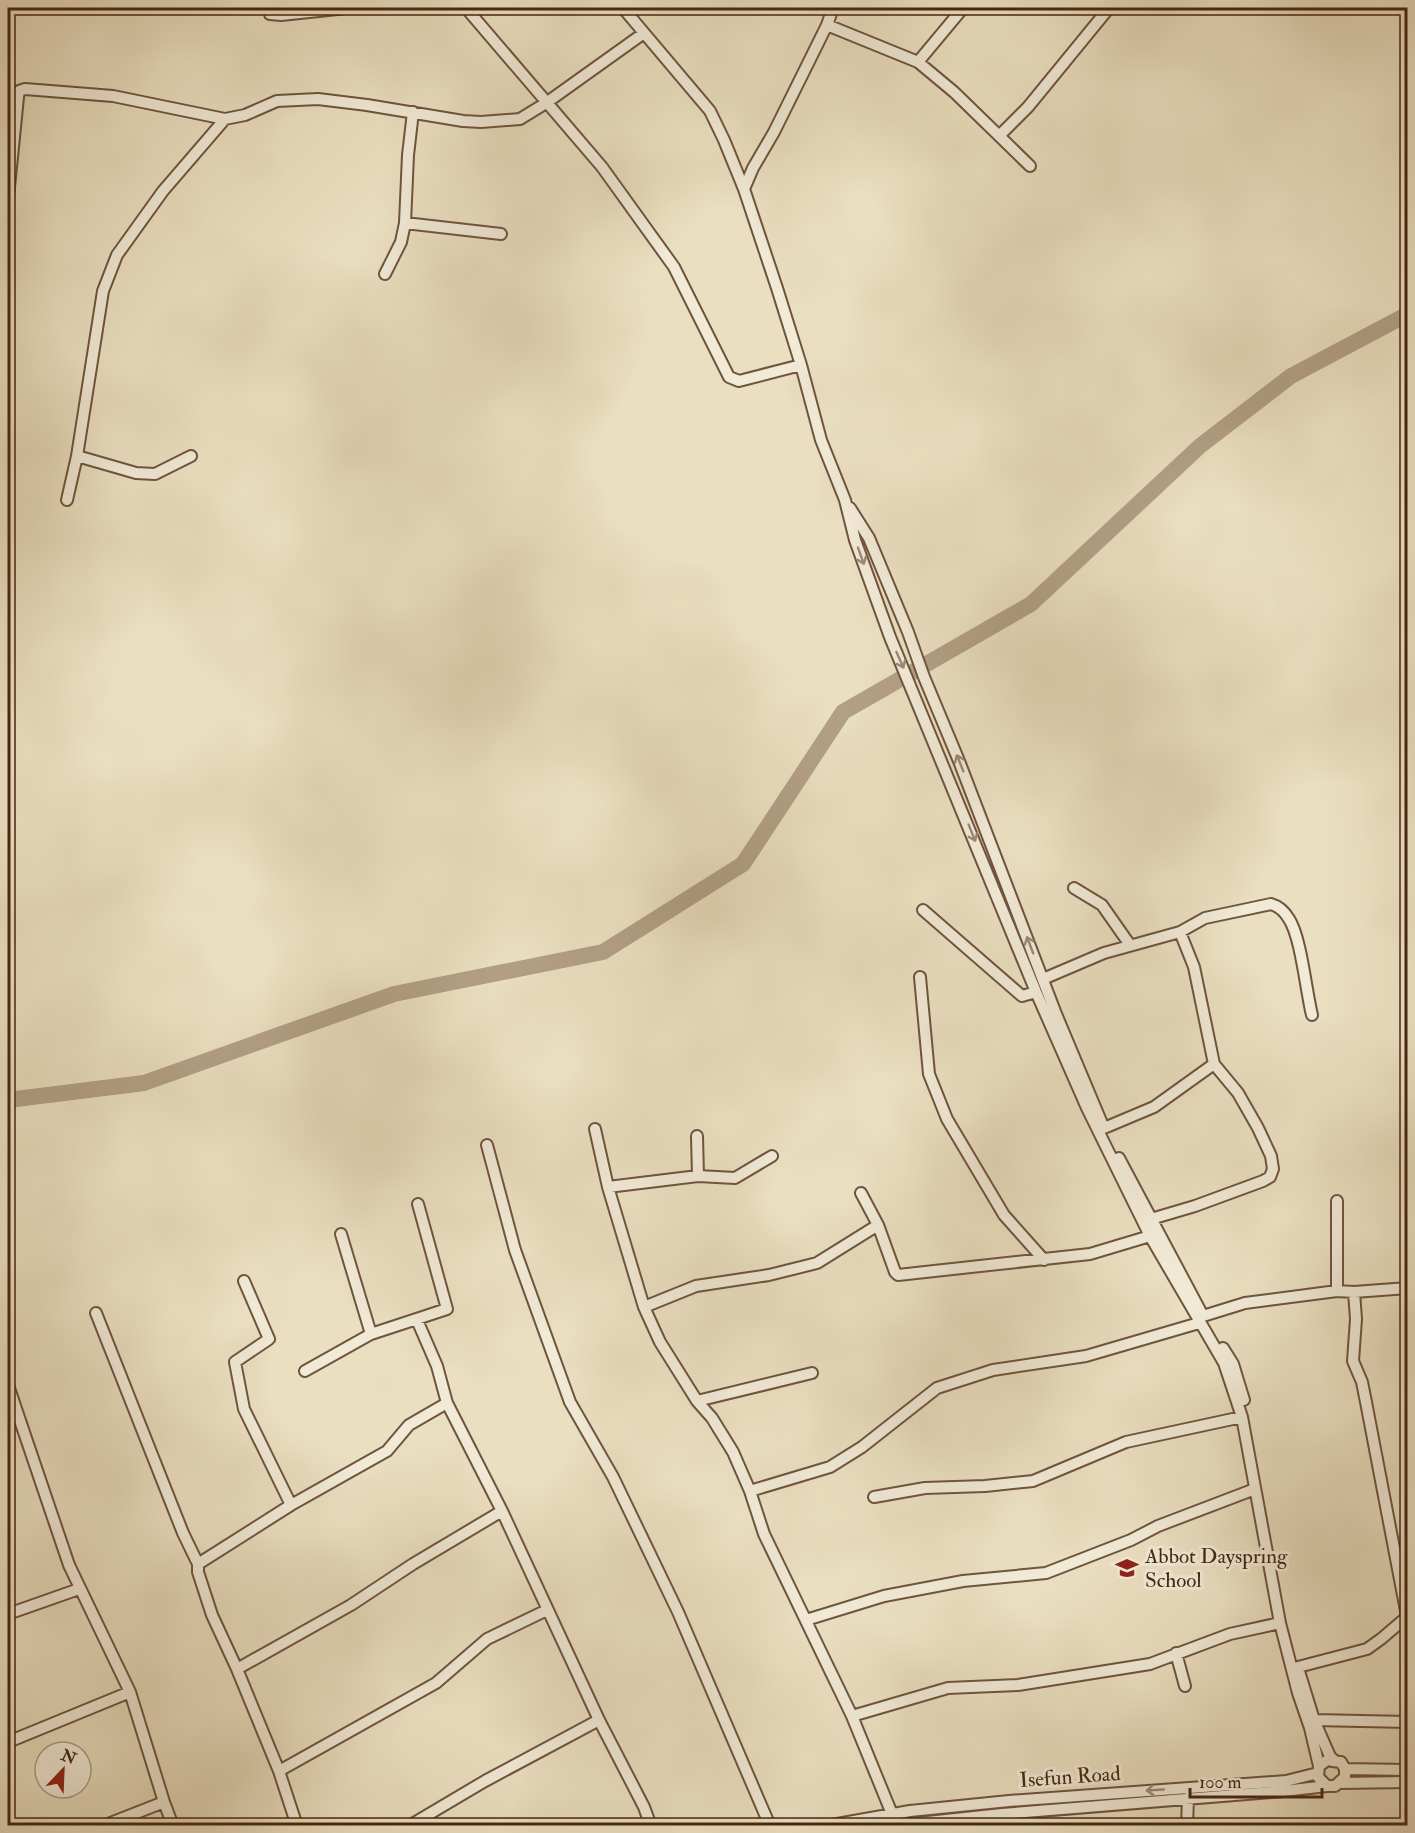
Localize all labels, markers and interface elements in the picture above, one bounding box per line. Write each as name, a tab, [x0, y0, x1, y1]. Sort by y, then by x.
one-way arrow	[856, 547, 867, 565]
one-way arrow	[895, 650, 906, 668]
one-way arrow	[954, 754, 965, 773]
one-way arrow	[967, 824, 978, 842]
one-way arrow	[1024, 936, 1035, 954]
place label: Abbot Dayspring School	[1144, 1543, 1288, 1594]
school or university icon: Abbot Dayspring School	[1114, 1555, 1140, 1581]
north arrow	[33, 1740, 93, 1800]
text: N	[57, 1745, 80, 1769]
street label: Isefun Road	[1019, 1760, 1122, 1794]
scale bar	[1190, 1761, 1322, 1799]
text: 100 m	[1199, 1771, 1242, 1794]
one-way arrow	[1146, 1785, 1166, 1796]

